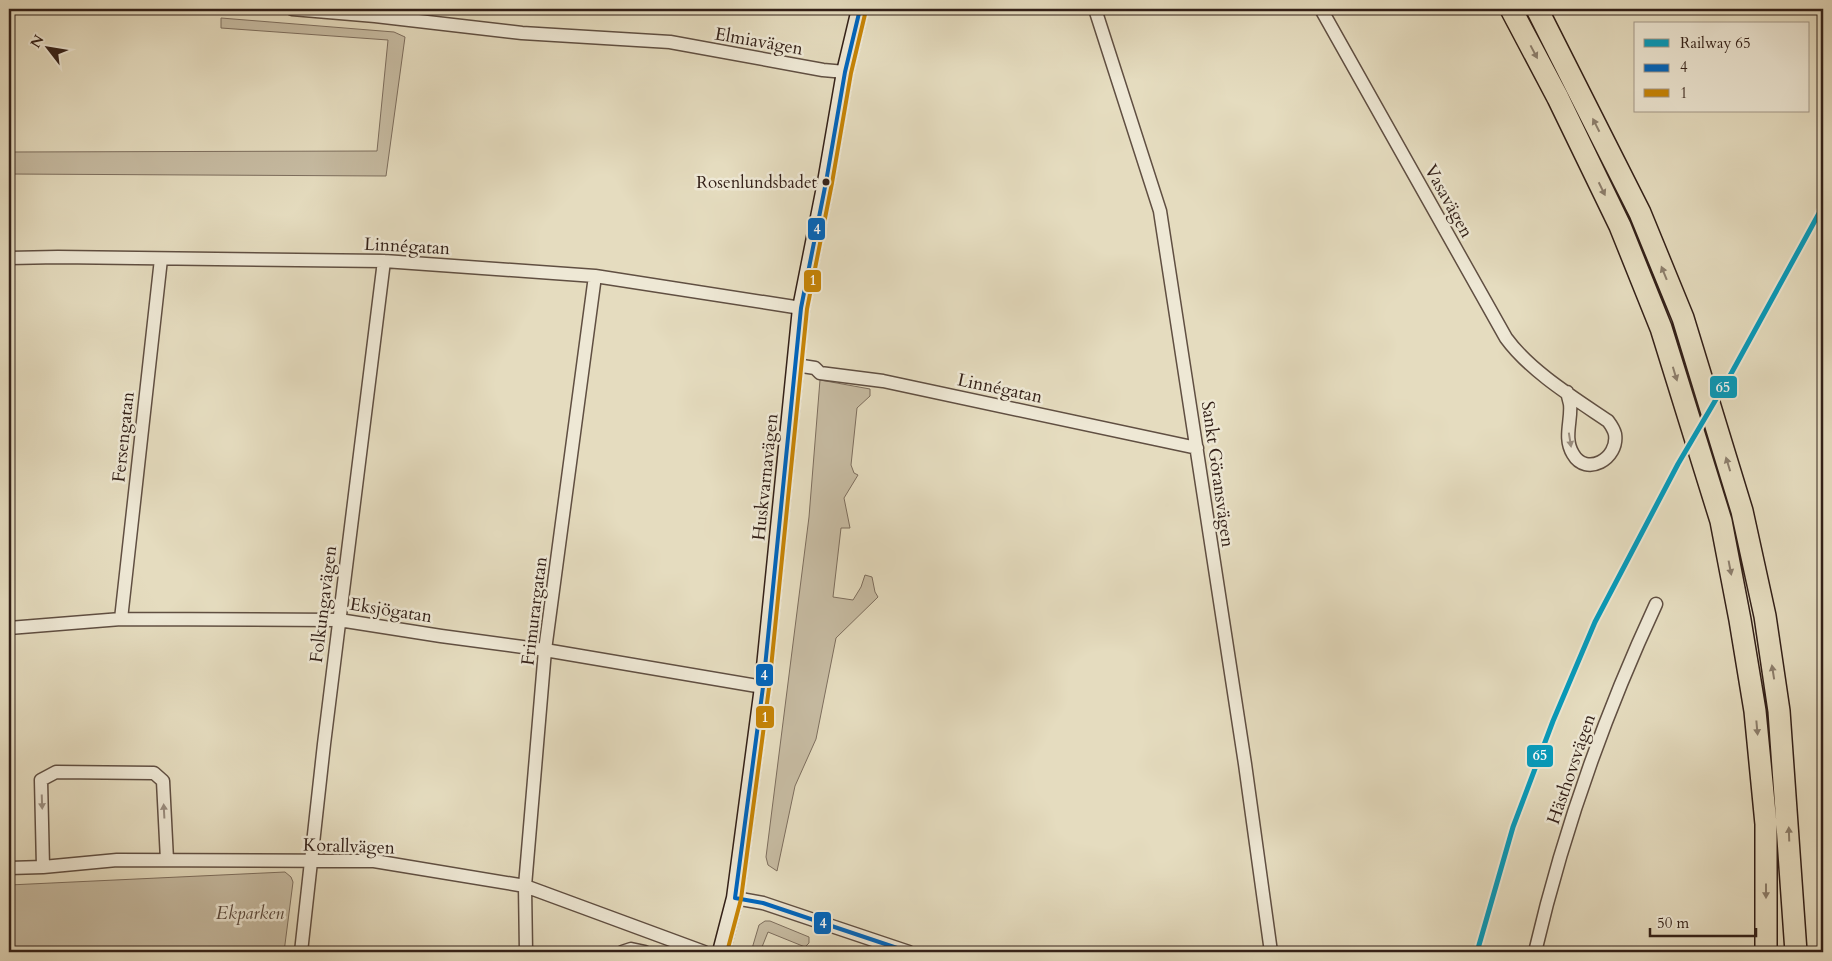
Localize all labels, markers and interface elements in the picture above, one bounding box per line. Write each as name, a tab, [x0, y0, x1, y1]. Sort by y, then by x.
street label: Elmiavägen	[713, 21, 806, 62]
north arrow	[22, 22, 72, 72]
legend	[1634, 22, 1810, 112]
text: N	[26, 31, 49, 52]
text: Railway 65	[1680, 33, 1751, 53]
one-way arrow	[1529, 45, 1538, 59]
text: 4	[1680, 57, 1688, 77]
text: 1	[1680, 83, 1688, 103]
one-way arrow	[1592, 118, 1600, 132]
street label: Vasavägen	[1418, 160, 1479, 243]
place label: Rosenlundsbadet	[696, 171, 818, 194]
marker: Rosenlundsbadet	[821, 177, 831, 187]
one-way arrow	[1598, 182, 1606, 196]
line badge: 4	[807, 217, 826, 241]
text: 4	[813, 220, 821, 239]
street label: Linnégatan	[363, 232, 451, 261]
one-way arrow	[1660, 266, 1668, 280]
line badge: 1	[803, 269, 822, 293]
text: 1	[809, 271, 817, 290]
street label: Linnégatan	[955, 367, 1045, 410]
one-way arrow	[1672, 367, 1680, 382]
line badge: 65	[1709, 375, 1738, 399]
text: 65	[1716, 378, 1730, 397]
street label: Fersengatan	[106, 390, 141, 484]
street label: Sankt Göransvägen	[1195, 399, 1240, 549]
street label: Huskvarnavägen	[746, 412, 785, 542]
one-way arrow	[1566, 433, 1574, 449]
one-way arrow	[1723, 457, 1731, 472]
street label: Folkungavägen	[304, 543, 343, 664]
street label: Frimurargatan	[515, 554, 554, 667]
one-way arrow	[1726, 561, 1734, 576]
street label: Eksjögatan	[348, 592, 435, 629]
line badge: 4	[755, 663, 774, 687]
one-way arrow	[1769, 664, 1777, 680]
text: 4	[760, 666, 768, 685]
line badge: 1	[755, 705, 775, 729]
text: 1	[761, 708, 769, 727]
street label: Hästhovsvägen	[1541, 710, 1602, 828]
one-way arrow	[1753, 721, 1761, 737]
line badge: 65	[1526, 744, 1554, 768]
text: 65	[1533, 746, 1547, 765]
one-way arrow	[38, 795, 46, 811]
one-way arrow	[160, 803, 168, 819]
one-way arrow	[1784, 826, 1792, 842]
street label: Korallvägen	[302, 832, 396, 861]
one-way arrow	[1762, 883, 1770, 899]
park label: Ekparken	[216, 901, 284, 926]
scale bar	[1650, 906, 1756, 938]
line badge: 4	[813, 911, 832, 935]
text: 50 m	[1657, 913, 1689, 933]
text: 4	[819, 914, 827, 933]

